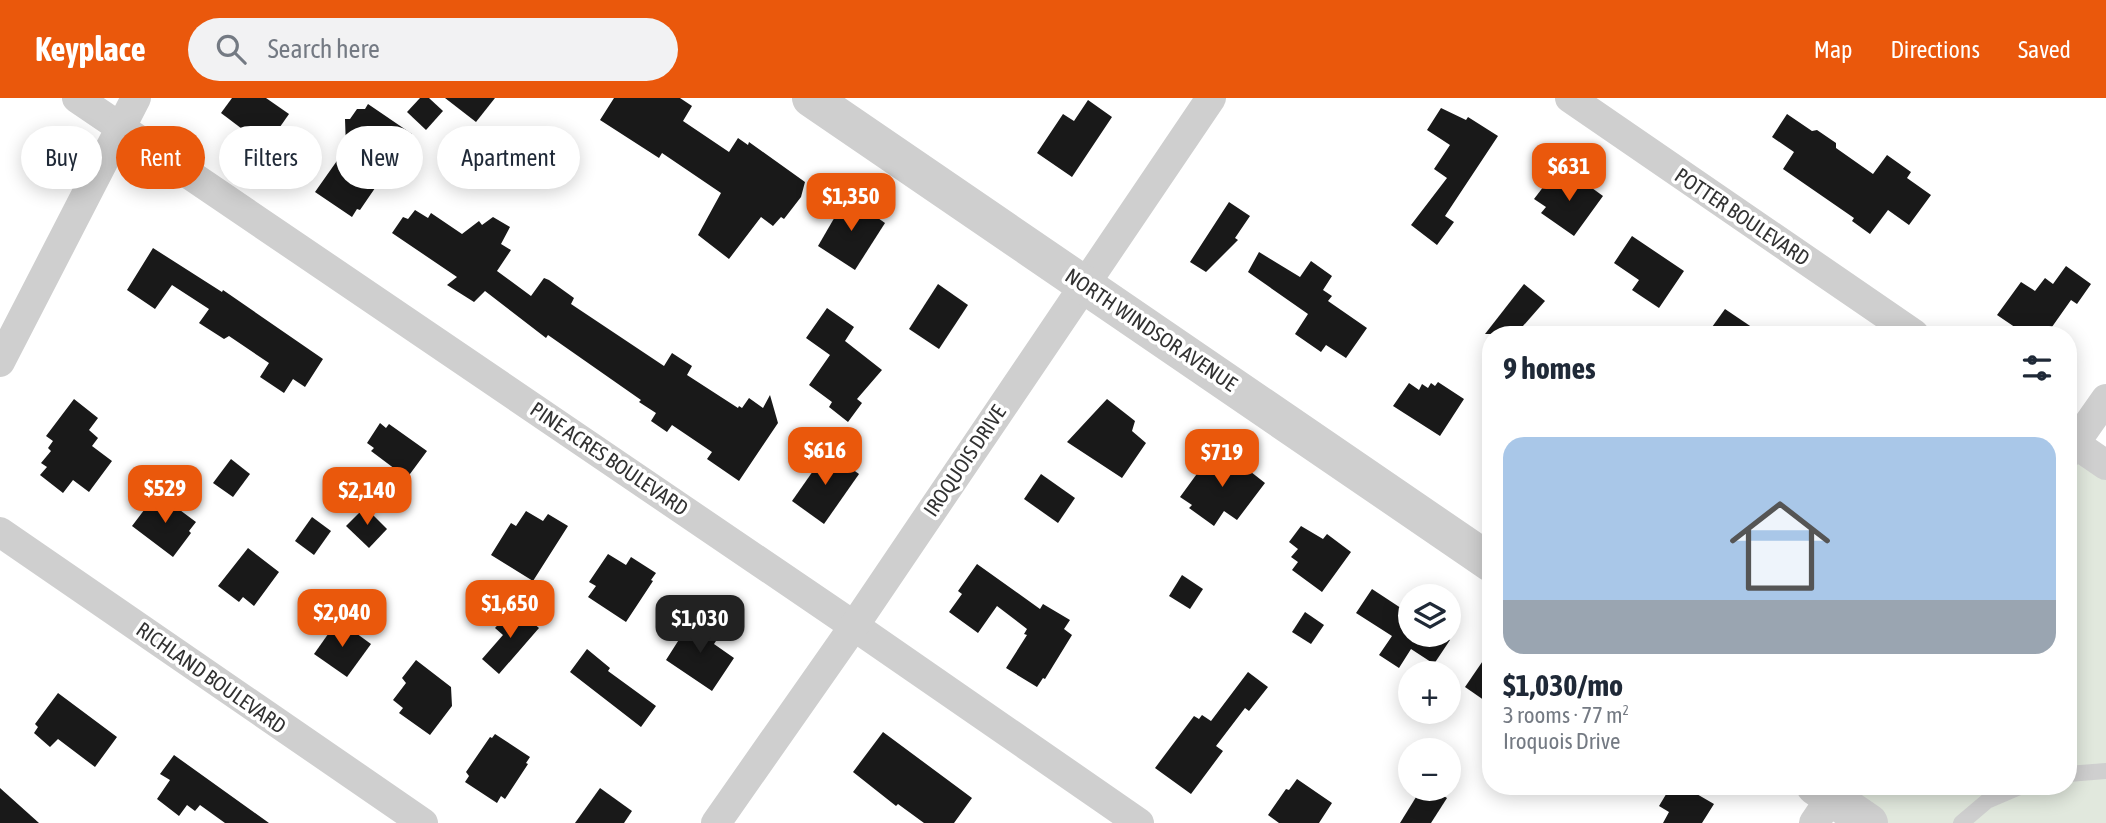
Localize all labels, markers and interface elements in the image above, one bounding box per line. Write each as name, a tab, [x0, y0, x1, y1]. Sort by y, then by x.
search box	[188, 18, 678, 81]
text: Keyplace	[35, 30, 146, 68]
icon: search	[212, 30, 250, 68]
text: Search here	[268, 34, 380, 64]
text: Map	[1814, 36, 1852, 63]
text: Directions	[1890, 36, 1980, 63]
text: Saved	[2018, 36, 2071, 63]
chip: Buy	[21, 126, 102, 189]
chip: Rent	[116, 126, 205, 189]
chip: Filters	[219, 126, 322, 189]
chip: New	[336, 126, 423, 189]
chip: Apartment	[437, 126, 580, 189]
pin: $631	[1528, 144, 1610, 203]
text: $631	[1548, 153, 1590, 179]
street label: POTTER BOULEVARD	[1671, 162, 1814, 270]
pin: $1,350	[794, 174, 908, 233]
text: $1,350	[823, 183, 880, 209]
street label: NORTH WINDSOR AVENUE	[1061, 263, 1242, 395]
icon: filters	[2018, 349, 2056, 387]
text: 9 homes	[1503, 351, 1596, 385]
street label: PINE ACRES BOULEVARD	[526, 397, 693, 520]
street label: IROQUOIS DRIVE	[918, 400, 1010, 521]
pin: $616	[784, 428, 866, 487]
pin: $719	[1181, 430, 1263, 489]
text: $616	[804, 437, 846, 463]
text: $719	[1201, 439, 1243, 465]
pin: $529	[124, 466, 206, 525]
pin: $2,140	[310, 468, 424, 527]
text: $529	[144, 475, 186, 501]
text: $2,140	[339, 477, 396, 503]
icon: home	[1717, 483, 1843, 609]
pin: $1,650	[453, 580, 567, 640]
map controls	[1398, 584, 1461, 801]
button: layers	[1398, 584, 1461, 647]
pin: $2,040	[285, 589, 399, 649]
text: $1,650	[482, 590, 539, 616]
pin: $1,030	[643, 596, 757, 655]
text: $2,040	[314, 599, 371, 625]
text: $1,030	[672, 605, 729, 631]
street label: RICHLAND BOULEVARD	[132, 617, 291, 738]
button: +	[1398, 661, 1461, 724]
text: $1,030/mo	[1503, 668, 1623, 702]
text: 3 rooms · 77 m²	[1503, 702, 1629, 728]
text: Iroquois Drive	[1503, 728, 1620, 754]
button: −	[1398, 738, 1461, 801]

